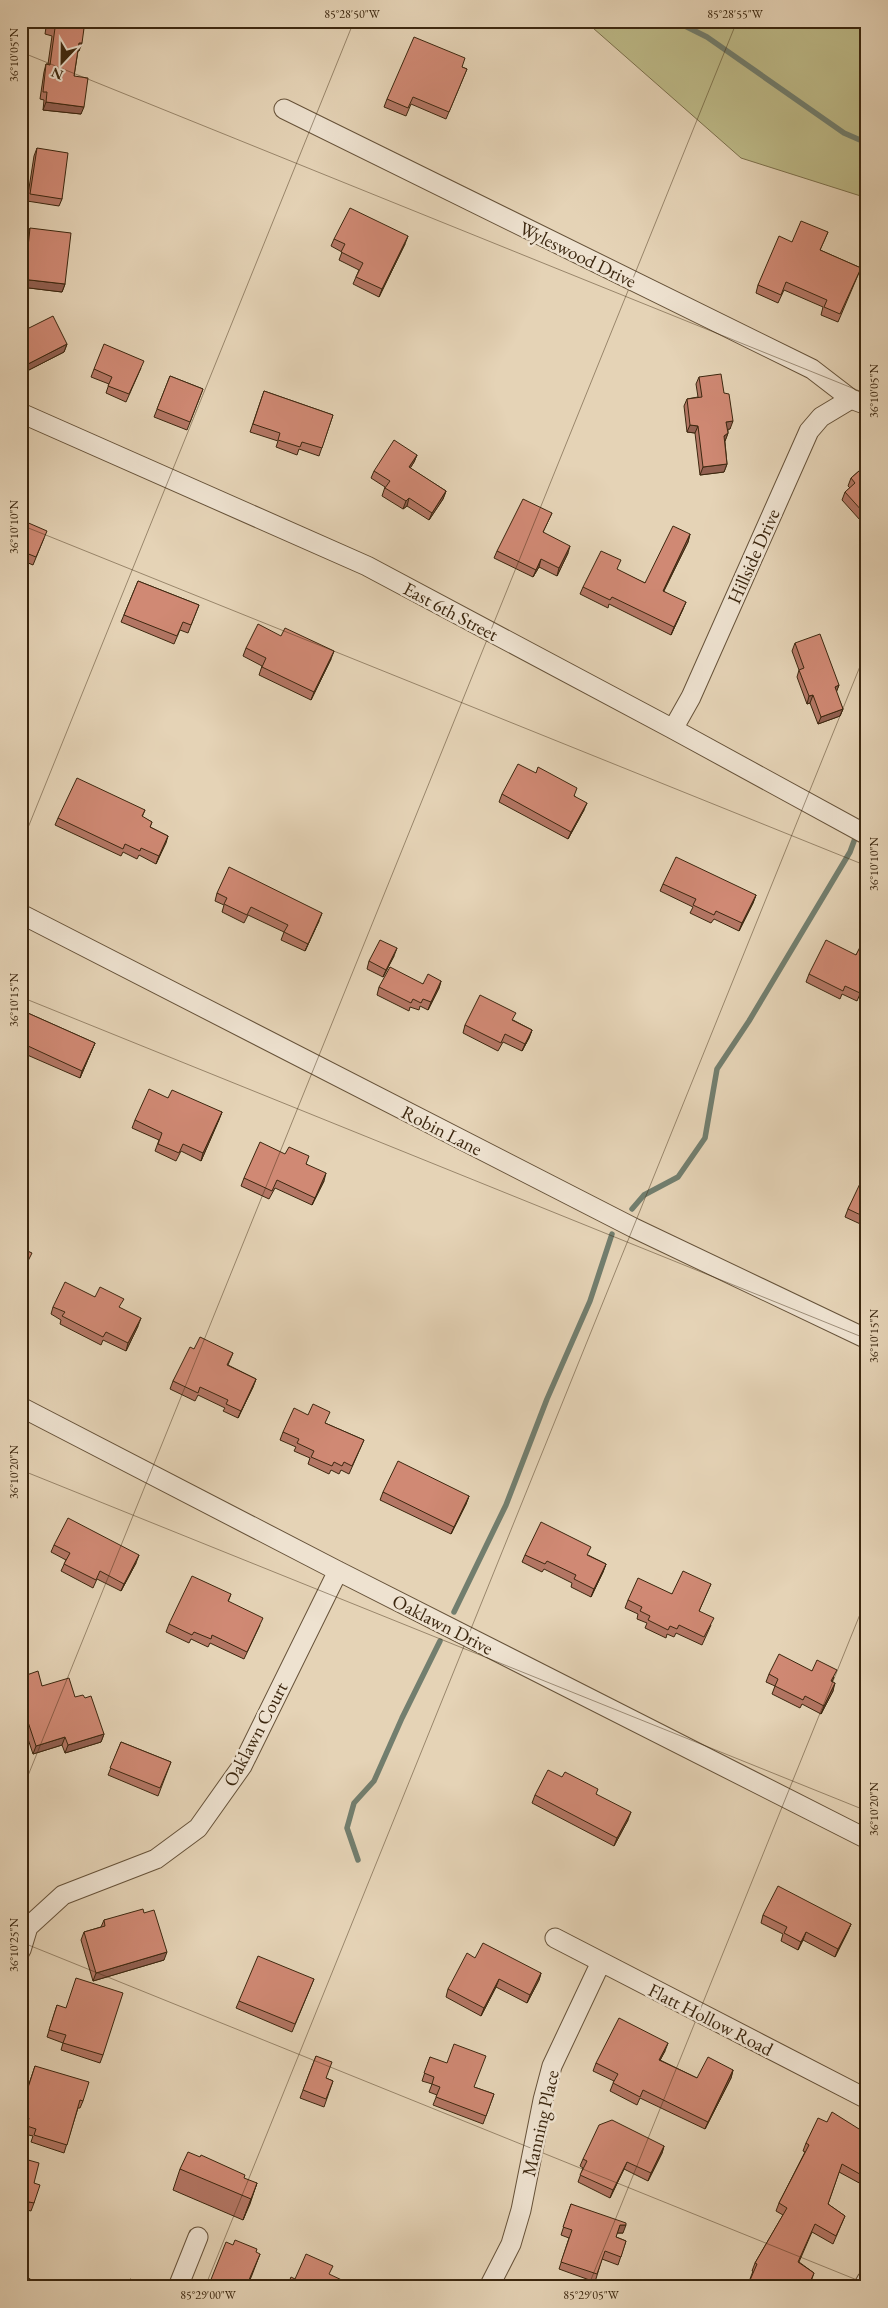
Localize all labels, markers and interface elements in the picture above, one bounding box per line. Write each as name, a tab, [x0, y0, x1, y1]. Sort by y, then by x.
text: 85°28'50"W	[324, 6, 381, 22]
text: 85°28'55"W	[707, 6, 764, 22]
text: 36°10'05"N	[6, 28, 22, 82]
north arrow	[38, 38, 88, 88]
text: N	[48, 63, 66, 85]
street label: Wyleswood Drive	[515, 215, 640, 294]
text: 36°10'05"N	[866, 364, 882, 418]
text: 36°10'10"N	[6, 500, 22, 554]
street label: Hillside Drive	[721, 505, 785, 608]
street label: East 6th Street	[399, 576, 503, 647]
text: 36°10'10"N	[866, 837, 882, 891]
text: 36°10'15"N	[6, 973, 22, 1027]
street label: Robin Lane	[397, 1099, 486, 1161]
text: 36°10'15"N	[866, 1309, 882, 1363]
text: 36°10'20"N	[6, 1445, 22, 1499]
street label: Oaklawn Drive	[388, 1588, 498, 1661]
street label: Oaklawn Court	[217, 1678, 293, 1791]
text: 36°10'20"N	[866, 1782, 882, 1836]
text: 36°10'25"N	[6, 1918, 22, 1972]
street label: Flatt Hollow Road	[644, 1977, 778, 2062]
street label: Manning Place	[516, 2067, 565, 2179]
text: 85°29'00"W	[180, 2287, 237, 2303]
text: 85°29'05"W	[563, 2287, 620, 2303]

